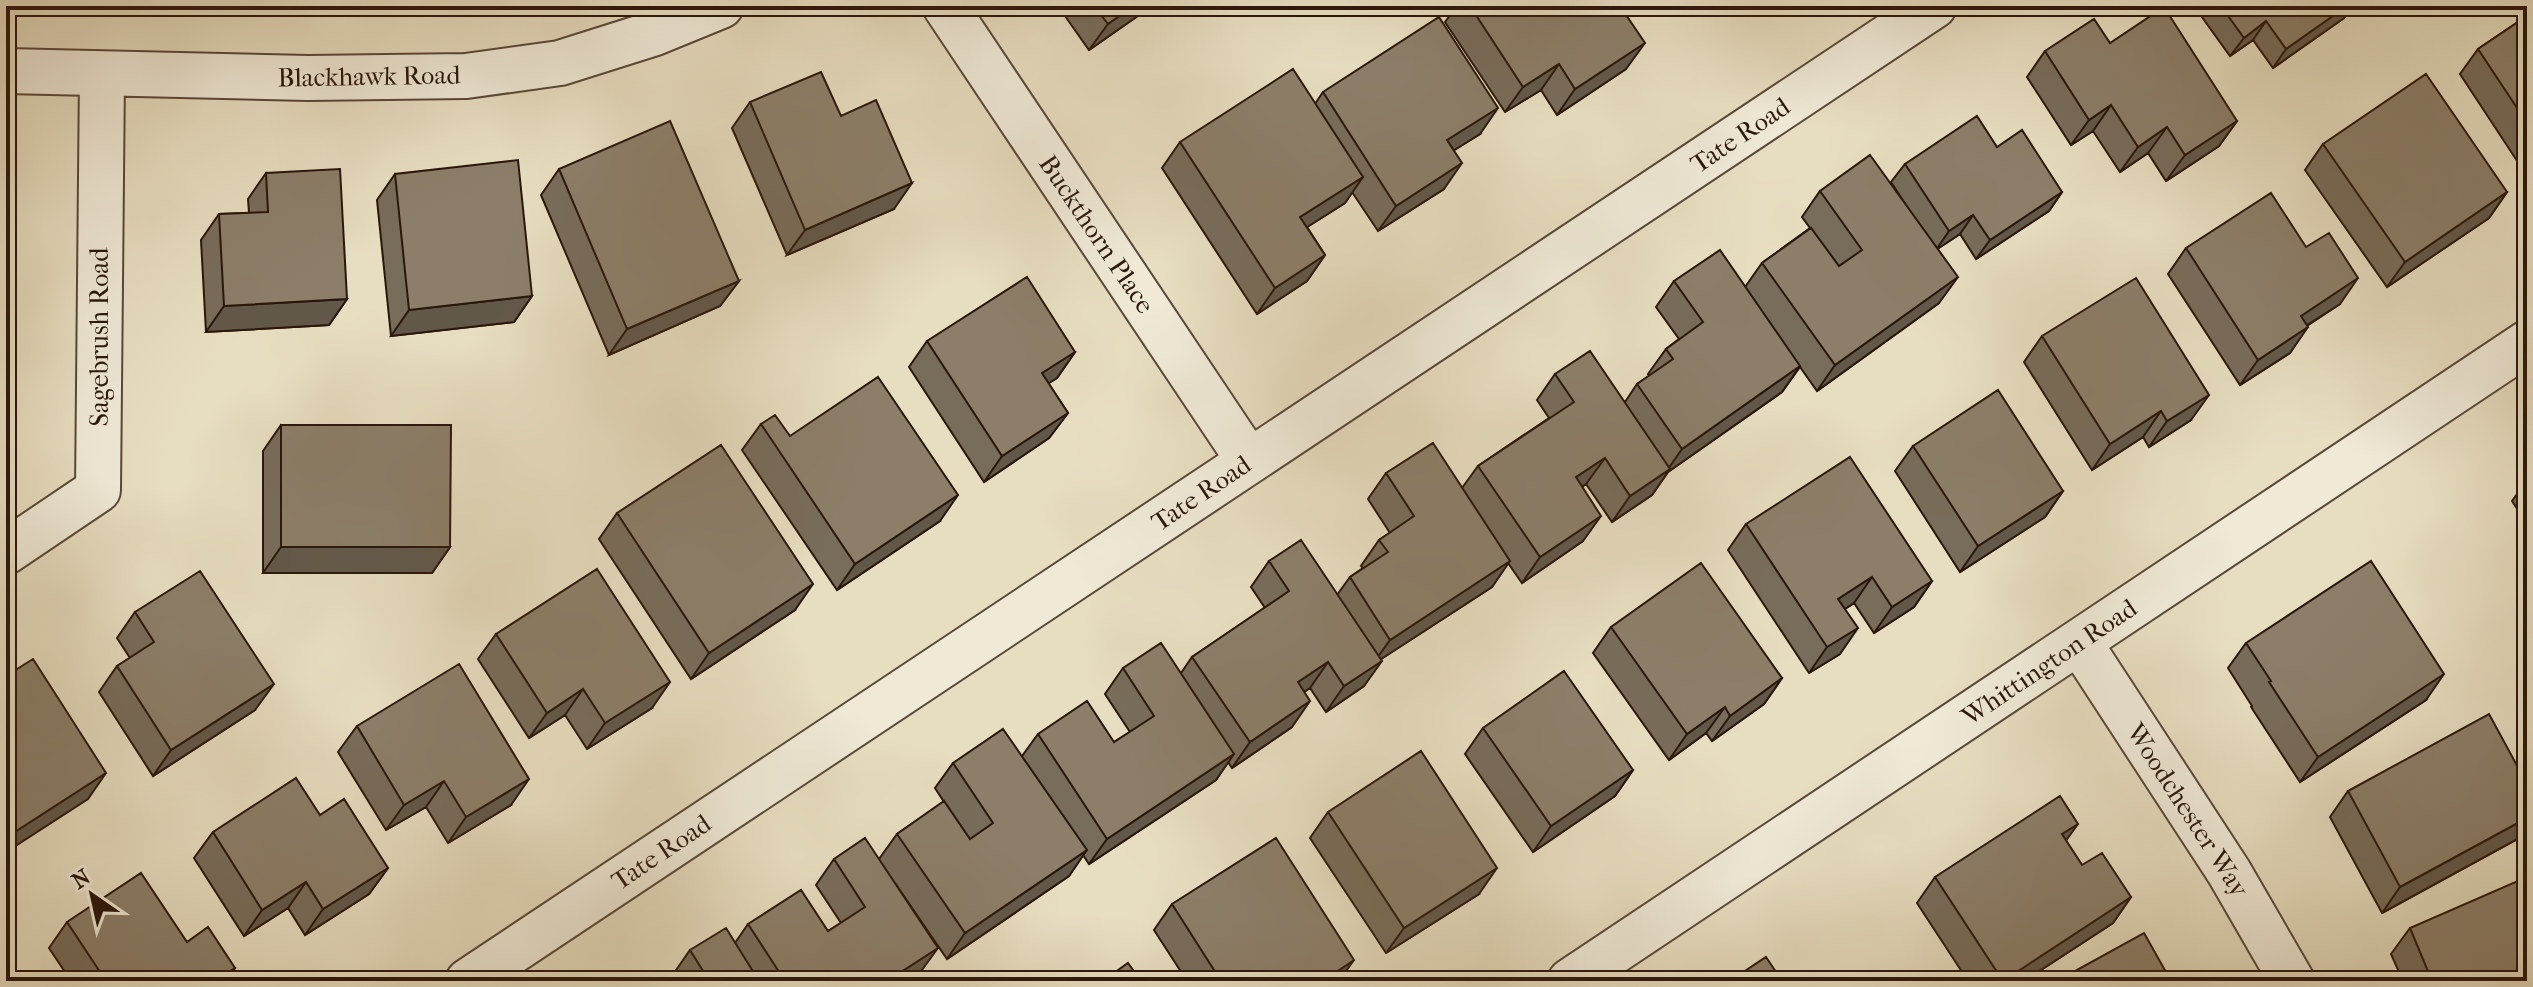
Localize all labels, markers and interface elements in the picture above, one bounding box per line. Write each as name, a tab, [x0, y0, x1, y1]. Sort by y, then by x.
street label: Blackhawk Road	[277, 59, 462, 94]
street label: Tate Road	[1685, 91, 1796, 180]
street label: Buckthorn Place	[1032, 149, 1161, 319]
street label: Sagebrush Road	[84, 247, 115, 427]
street label: Tate Road	[1146, 449, 1257, 538]
street label: Whittington Road	[1955, 592, 2143, 733]
street label: Woodchester Way	[2119, 717, 2256, 904]
street label: Tate Road	[606, 808, 717, 897]
north arrow	[52, 855, 132, 935]
text: N	[67, 864, 96, 895]

